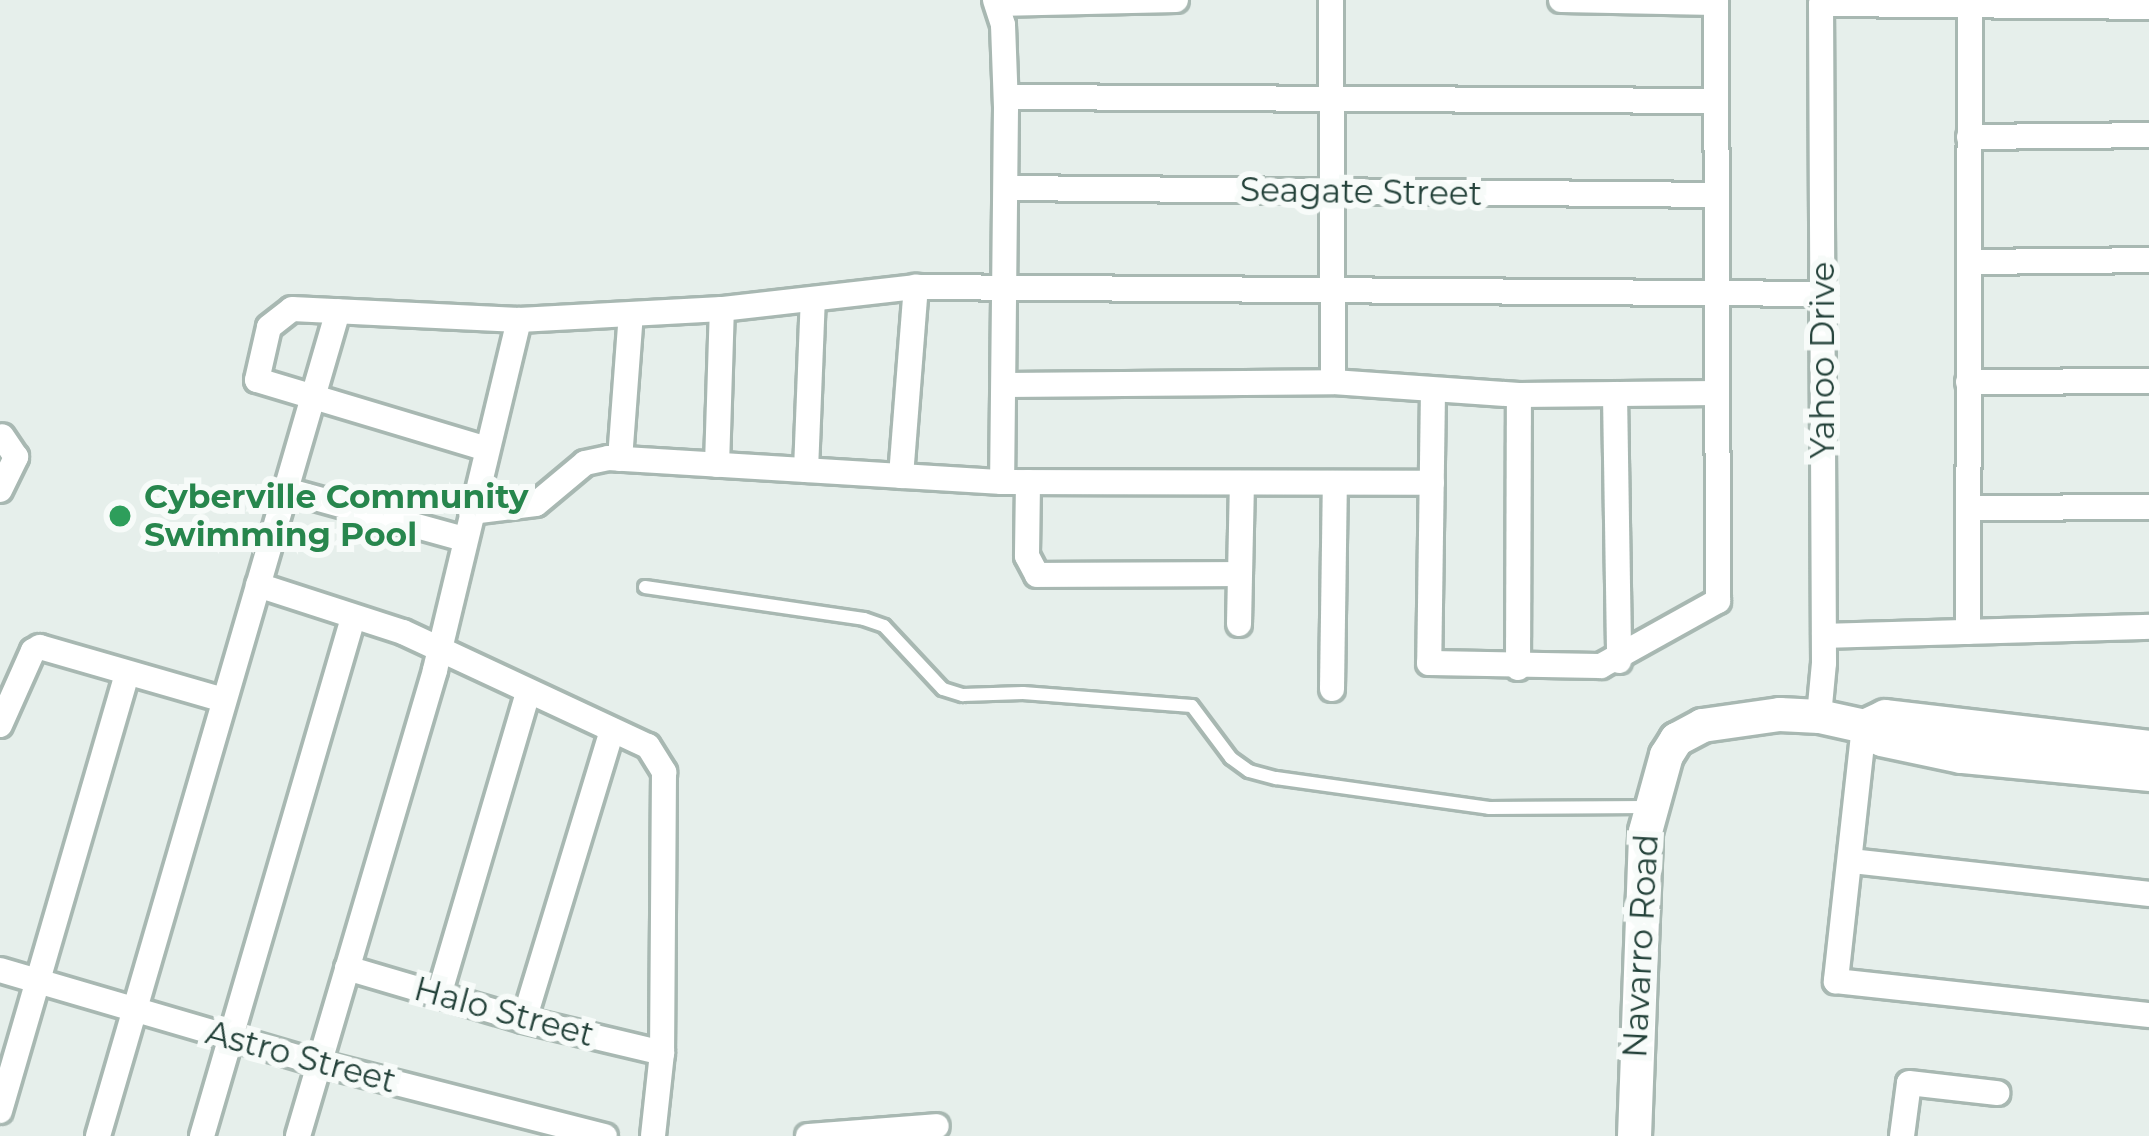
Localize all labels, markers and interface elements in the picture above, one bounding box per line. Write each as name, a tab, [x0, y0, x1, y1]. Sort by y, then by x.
street label: Seagate Street	[1239, 170, 1483, 214]
street label: Yahoo Drive	[1803, 261, 1843, 459]
place label: Cyberville Community Swimming Pool	[144, 477, 528, 555]
marker: Cyberville Community Swimming Pool	[107, 503, 133, 529]
street label: Navarro Road	[1615, 833, 1667, 1059]
street label: Halo Street	[410, 969, 598, 1055]
street label: Astro Street	[202, 1013, 400, 1101]

